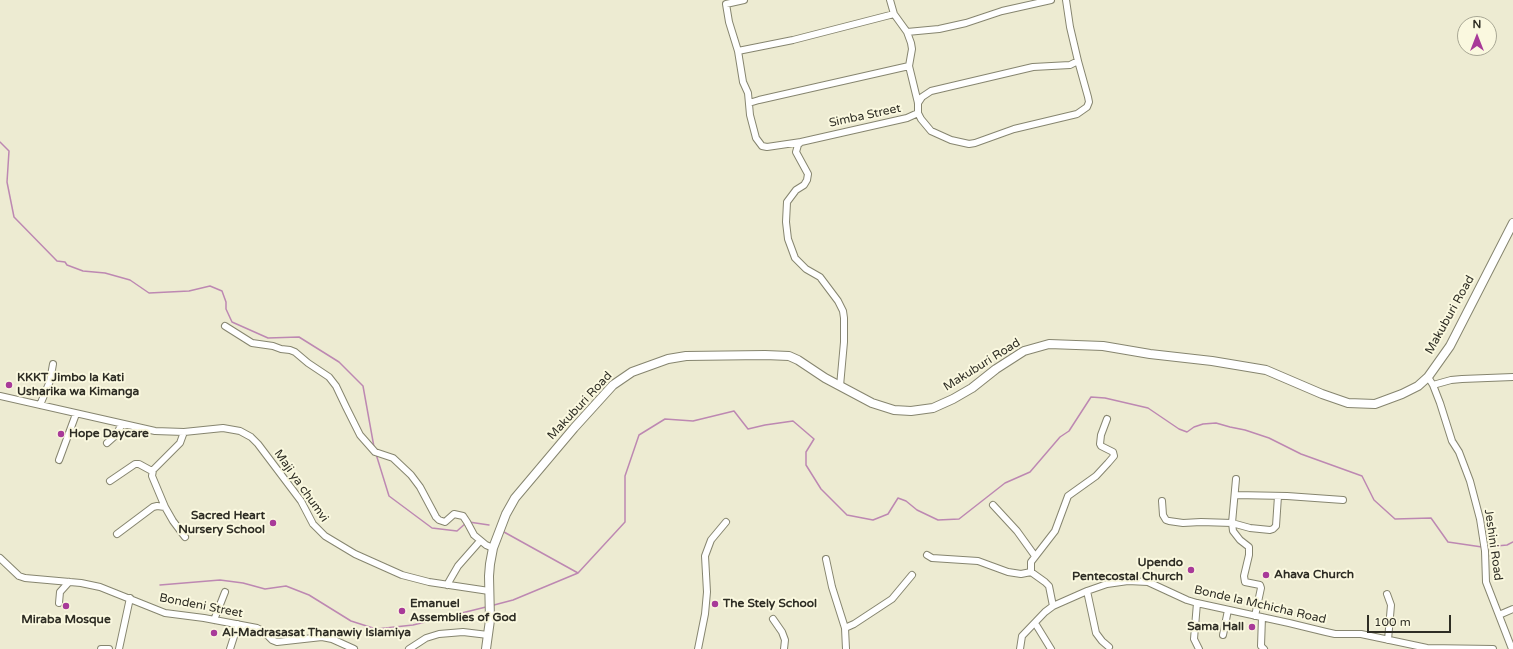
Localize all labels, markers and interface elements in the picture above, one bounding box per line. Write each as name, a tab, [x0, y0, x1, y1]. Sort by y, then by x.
north arrow	[1457, 16, 1497, 56]
text: N	[1473, 18, 1481, 31]
street label: Simba Street	[828, 101, 902, 131]
street label: Makuburi Road	[1422, 273, 1478, 357]
street label: Makuburi Road	[941, 336, 1023, 394]
street label: Makuburi Road	[545, 369, 615, 443]
place label: KKKT Jimbo la Kati Usharika wa Kimanga	[17, 371, 139, 399]
marker: KKKT Jimbo la Kati Usharika wa Kimanga	[4, 380, 14, 390]
place label: Hope Daycare	[69, 427, 149, 441]
marker: Hope Daycare	[56, 429, 66, 439]
street label: Maji ya chumvi	[271, 447, 331, 525]
street label: Jeshini Road	[1481, 508, 1505, 582]
place label: Sacred Heart Nursery School	[178, 509, 265, 537]
marker: Sacred Heart Nursery School	[268, 518, 278, 528]
place label: Upendo Pentecostal Church	[1072, 556, 1183, 584]
marker: Upendo Pentecostal Church	[1186, 565, 1196, 575]
place label: Ahava Church	[1274, 568, 1354, 582]
marker: Ahava Church	[1261, 570, 1271, 580]
street label: Bonde la Mchicha Road	[1193, 583, 1327, 627]
street label: Bondeni Street	[158, 591, 244, 621]
place label: Emanuel Assemblies of God	[410, 597, 516, 625]
place label: The Stely School	[723, 597, 817, 611]
marker: The Stely School	[710, 599, 720, 609]
marker: Miraba Mosque	[61, 601, 71, 611]
marker: Emanuel Assemblies of God	[397, 606, 407, 616]
scale bar	[1369, 607, 1453, 633]
place label: Miraba Mosque	[21, 613, 111, 627]
text: 100 m	[1374, 615, 1411, 629]
place label: Sama Hall	[1187, 620, 1244, 634]
marker: Sama Hall	[1247, 622, 1257, 632]
place label: Al-Madrasasat Thanawiy Islamiya	[222, 626, 411, 640]
marker: Al-Madrasasat Thanawiy Islamiya	[209, 628, 219, 638]

